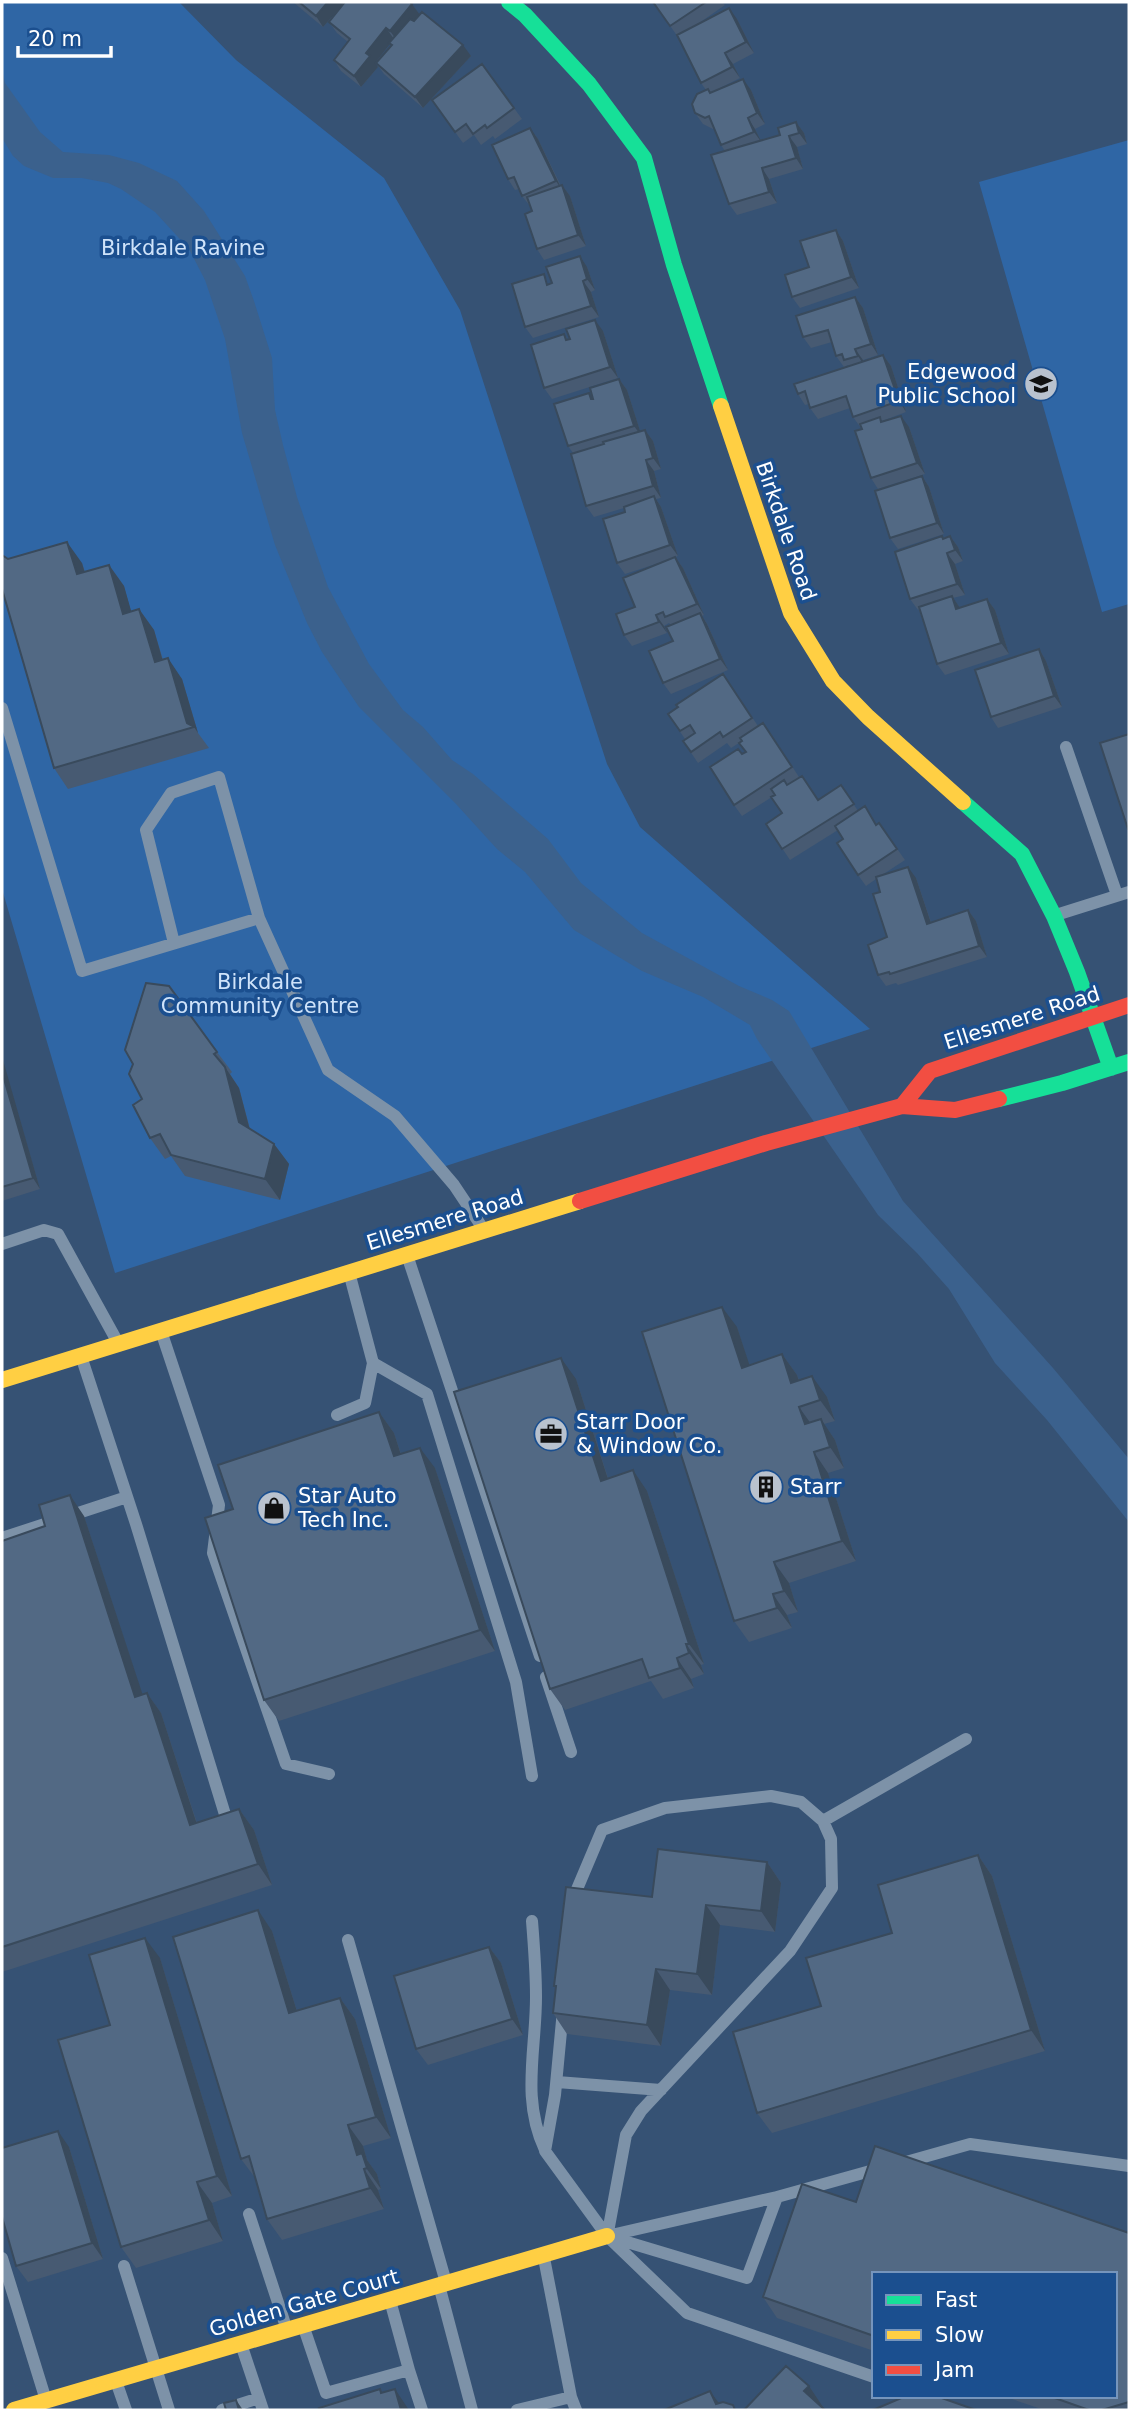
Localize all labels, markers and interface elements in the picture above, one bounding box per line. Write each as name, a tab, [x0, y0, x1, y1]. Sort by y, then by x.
scale bar	[18, 14, 110, 58]
text: 20 m	[28, 27, 82, 51]
park label: Birkdale Ravine	[101, 236, 265, 260]
place label: Edgewood Public School	[877, 360, 1016, 408]
school or university icon: Edgewood Public School	[1022, 365, 1060, 403]
street label: Birkdale Road	[751, 458, 821, 604]
park label: Birkdale Community Centre	[161, 970, 359, 1018]
street label: Ellesmere Road	[941, 981, 1103, 1055]
street label: Ellesmere Road	[364, 1185, 526, 1255]
place label: Starr Door & Window Co.	[576, 1410, 722, 1458]
office icon: Starr Door & Window Co.	[532, 1415, 570, 1453]
building icon: Starr	[747, 1468, 785, 1506]
place label: Starr	[790, 1475, 842, 1499]
place label: Star Auto Tech Inc.	[297, 1484, 397, 1532]
shop icon: Star Auto Tech Inc.	[255, 1489, 293, 1527]
street label: Golden Gate Court	[207, 2264, 401, 2342]
legend	[872, 2272, 1117, 2398]
text: Fast	[935, 2288, 977, 2312]
text: Slow	[935, 2323, 984, 2347]
text: Jam	[933, 2358, 975, 2382]

